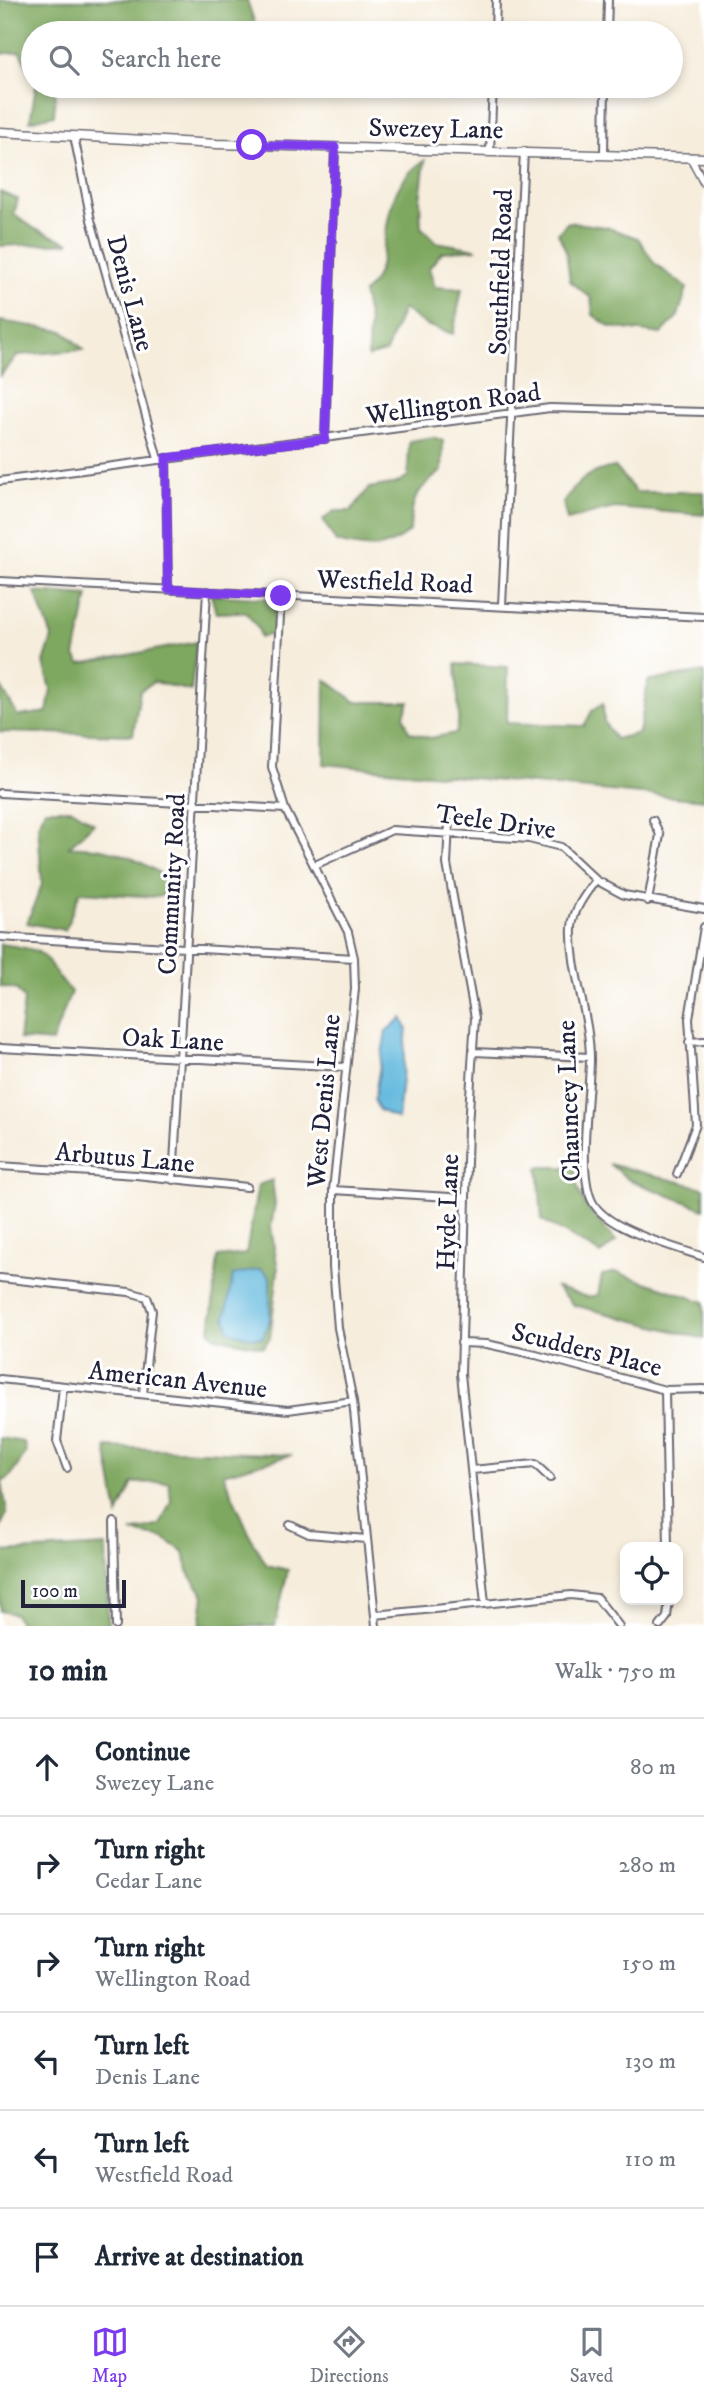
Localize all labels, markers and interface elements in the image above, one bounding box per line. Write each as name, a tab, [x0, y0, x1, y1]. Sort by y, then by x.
search box	[21, 21, 683, 98]
icon: search	[45, 41, 83, 79]
text: Search here	[101, 43, 221, 76]
street label: Swezey Lane	[368, 112, 504, 147]
route start	[236, 129, 267, 160]
street label: Southfield Road	[482, 188, 521, 356]
street label: Denis Lane	[98, 232, 161, 355]
street label: Wellington Road	[363, 376, 543, 433]
street label: Westfield Road	[315, 563, 473, 602]
route end	[265, 580, 296, 611]
street label: Community Road	[151, 792, 194, 976]
street label: Teele Drive	[434, 798, 558, 847]
street label: West Denis Lane	[300, 1013, 349, 1191]
street label: Chauncey Lane	[550, 1019, 589, 1182]
street label: Oak Lane	[121, 1021, 225, 1060]
street label: Arbutus Lane	[54, 1136, 196, 1181]
street label: Hyde Lane	[430, 1153, 467, 1271]
street label: Scudders Place	[508, 1316, 665, 1385]
street label: American Avenue	[87, 1355, 269, 1406]
map controls	[620, 1542, 683, 1605]
button: locate	[620, 1542, 683, 1605]
scale bar	[21, 1577, 126, 1609]
text: 100 m	[32, 1580, 78, 1603]
text: 10 min	[28, 1653, 107, 1690]
text: Walk · 750 m	[555, 1657, 676, 1686]
text: Continue	[95, 1736, 190, 1769]
icon: ahead	[28, 1748, 66, 1786]
text: 80 m	[630, 1753, 676, 1782]
text: Swezey Lane	[95, 1769, 214, 1798]
text: Turn right	[95, 1834, 205, 1867]
icon: right	[28, 1846, 66, 1884]
text: 280 m	[619, 1851, 676, 1880]
text: Cedar Lane	[95, 1867, 202, 1896]
text: Turn right	[95, 1932, 205, 1965]
icon: right	[28, 1944, 66, 1982]
text: 150 m	[622, 1949, 676, 1978]
text: Wellington Road	[95, 1965, 251, 1994]
text: Turn left	[95, 2030, 189, 2063]
icon: left	[28, 2042, 66, 2080]
text: 130 m	[624, 2047, 676, 2076]
text: Denis Lane	[95, 2063, 200, 2092]
text: Turn left	[95, 2128, 189, 2161]
icon: left	[28, 2140, 66, 2178]
text: 110 m	[625, 2145, 676, 2174]
text: Westfield Road	[95, 2161, 233, 2190]
icon: arrive	[28, 2238, 66, 2276]
text: Arrive at destination	[95, 2241, 304, 2274]
tab: Map	[91, 2323, 129, 2388]
tab: Directions	[310, 2323, 389, 2388]
tab: Saved	[570, 2323, 613, 2388]

